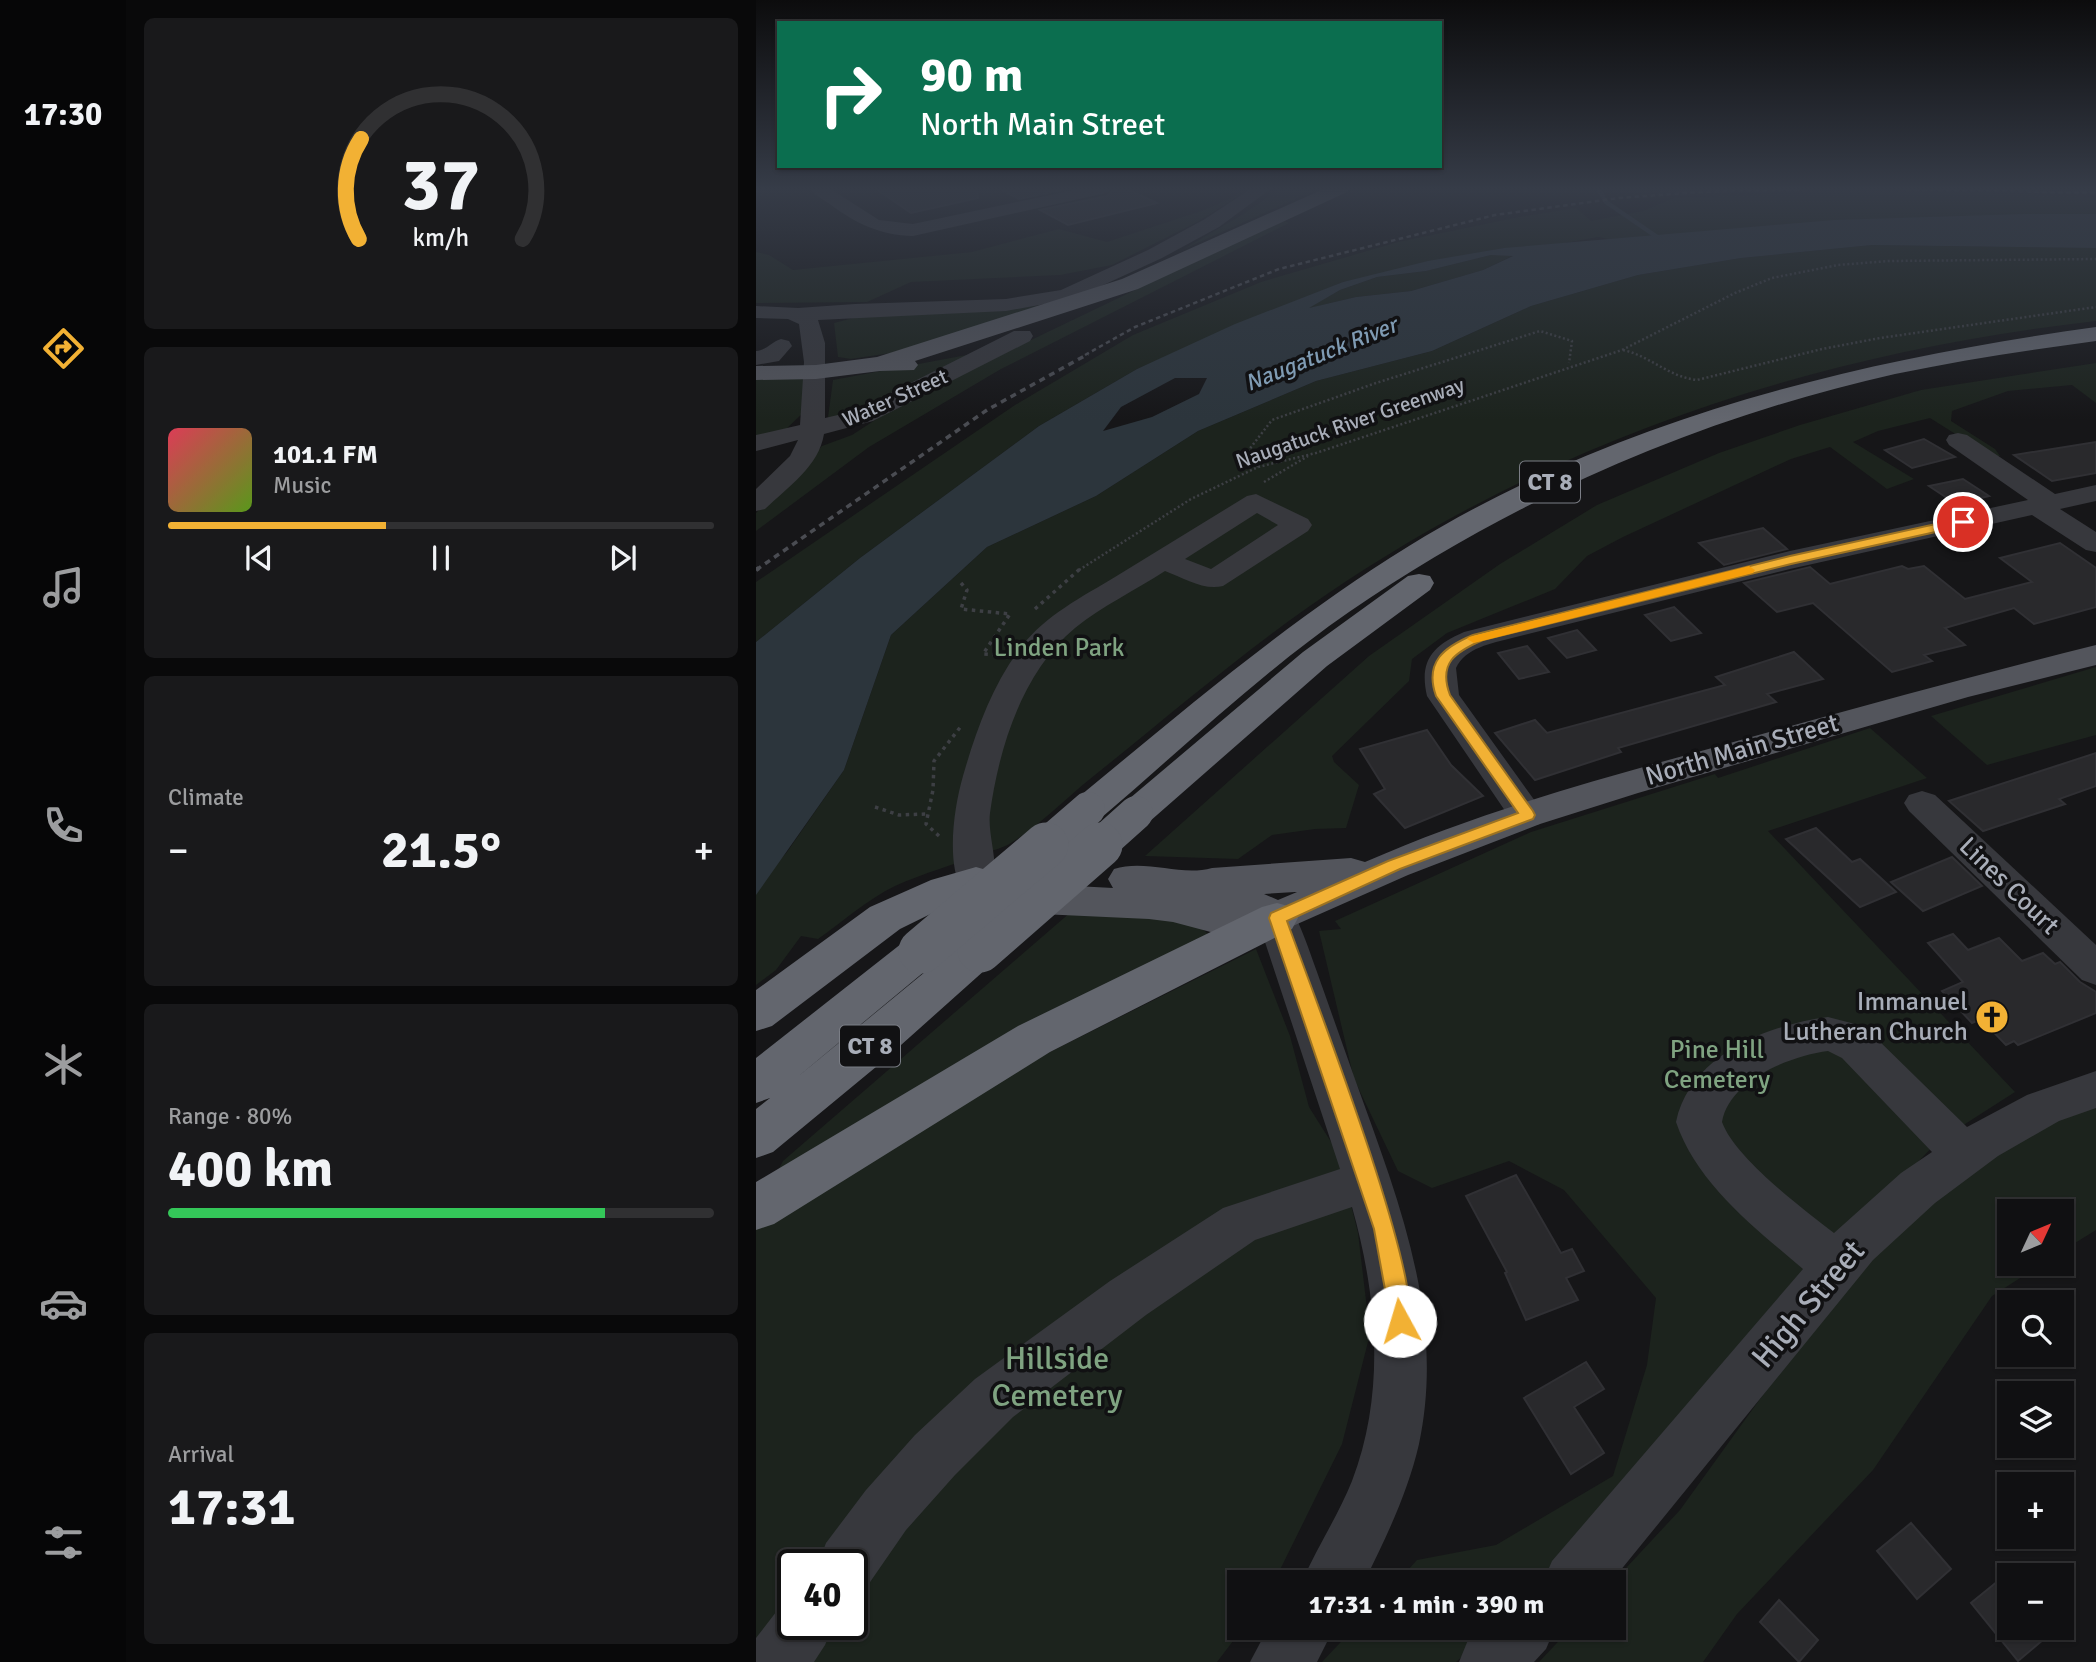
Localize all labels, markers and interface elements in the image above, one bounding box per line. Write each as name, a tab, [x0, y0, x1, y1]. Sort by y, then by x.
text: 90 m	[920, 45, 1023, 105]
icon: right	[805, 49, 896, 140]
text: 17:30	[24, 95, 102, 134]
text: North Main Street	[920, 105, 1165, 144]
text: 37	[402, 142, 480, 231]
text: km/h	[413, 222, 469, 253]
water label: Naugatuck River	[1241, 309, 1405, 398]
icon: directions	[39, 324, 88, 373]
street label: Water Street	[838, 363, 952, 433]
street label: Naugatuck River Greenway	[1232, 372, 1468, 474]
text: 101.1 FM	[273, 439, 378, 471]
road number: CT 8	[1520, 462, 1580, 503]
text: Music	[273, 471, 331, 500]
pin	[1933, 492, 1993, 552]
icon: arrive	[1944, 503, 1982, 541]
icon: previous	[240, 539, 278, 577]
icon: pause	[422, 539, 460, 577]
icon: next	[604, 539, 642, 577]
icon: music	[39, 563, 88, 612]
park label: Linden Park	[994, 632, 1125, 664]
street label: North Main Street	[1642, 707, 1842, 793]
text: Climate	[168, 783, 244, 812]
icon: phone	[39, 801, 88, 850]
text: 21.5°	[381, 818, 501, 882]
text: −	[168, 827, 189, 874]
text: +	[693, 827, 714, 874]
street label: Lines Court	[1952, 830, 2066, 942]
place label: Immanuel Lutheran Church	[1783, 986, 1968, 1048]
church icon: Immanuel Lutheran Church	[1973, 998, 2011, 1036]
road number: CT 8	[840, 1026, 900, 1066]
park label: Pine Hill Cemetery	[1664, 1034, 1770, 1096]
icon: climate	[39, 1040, 88, 1089]
text: Range · 80%	[168, 1102, 292, 1131]
text: 400 km	[168, 1137, 333, 1201]
north arrow	[1997, 1199, 2074, 1276]
map controls	[1997, 1199, 2074, 1640]
street label: High Street	[1743, 1232, 1873, 1376]
icon: car	[39, 1279, 88, 1328]
position arrow	[1363, 1284, 1437, 1358]
button: search	[1997, 1290, 2074, 1367]
park label: Hillside Cemetery	[991, 1339, 1123, 1415]
button: layers	[1997, 1381, 2074, 1458]
text: Arrival	[168, 1440, 234, 1469]
button: +	[1997, 1472, 2074, 1549]
text: 17:31	[168, 1475, 296, 1539]
icon: filters	[39, 1518, 88, 1567]
speed limit sign: 40	[777, 1549, 868, 1640]
button: −	[1997, 1563, 2074, 1640]
text: 17:31 · 1 min · 390 m	[1309, 1589, 1544, 1621]

